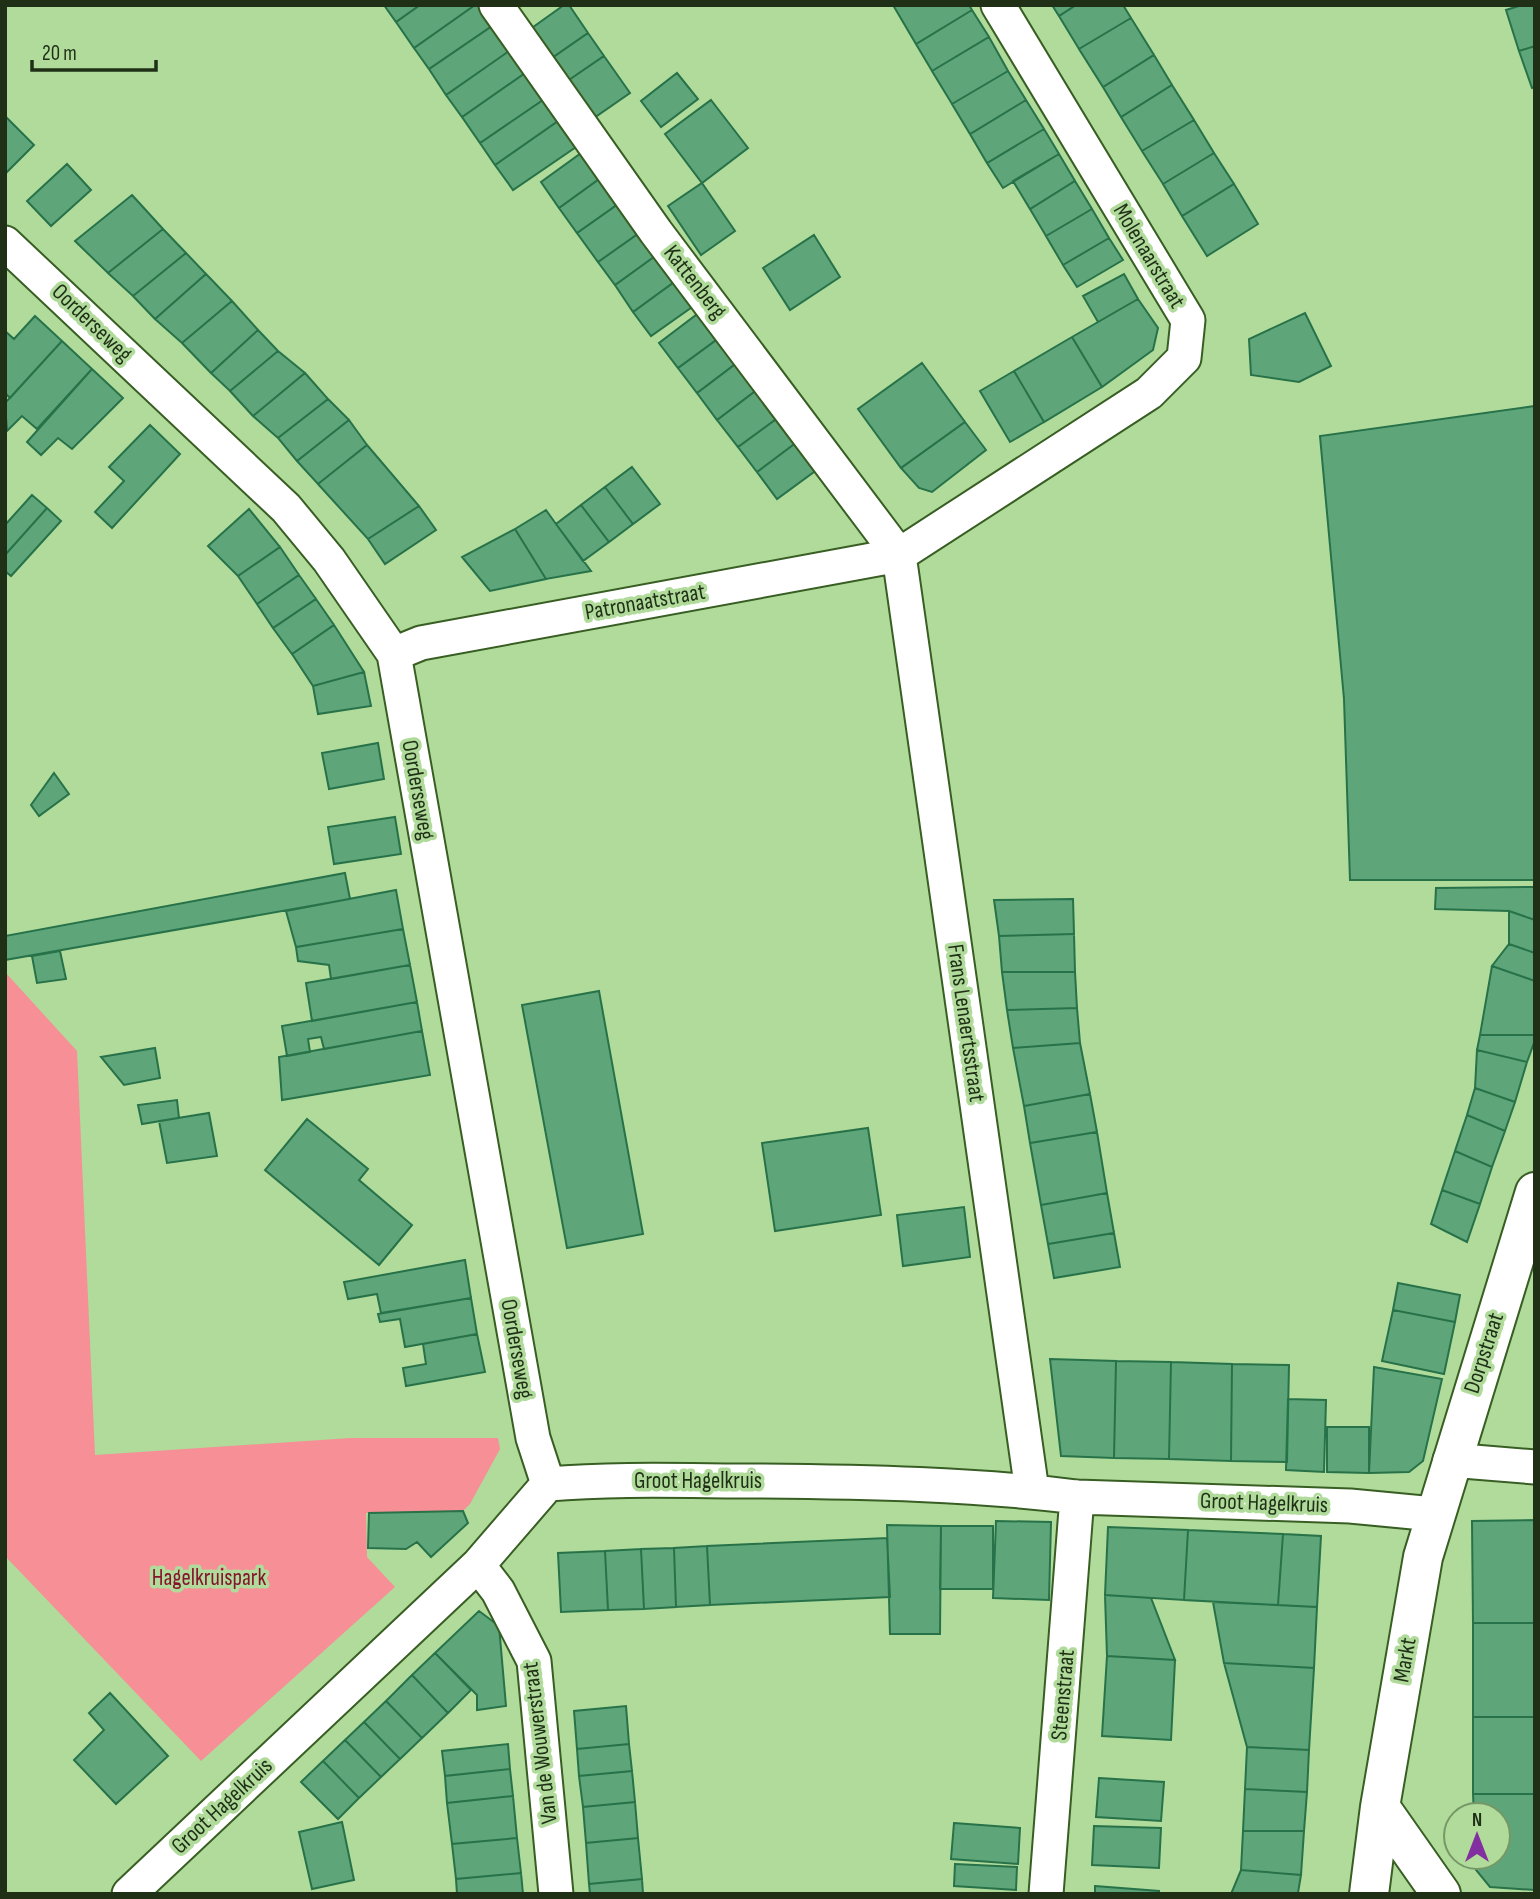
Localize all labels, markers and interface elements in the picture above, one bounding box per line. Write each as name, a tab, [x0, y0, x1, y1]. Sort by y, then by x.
scale bar	[32, 28, 156, 72]
text: 20 m	[42, 41, 77, 66]
street label: Molenaarstraat	[1107, 199, 1191, 313]
street label: Kattenberg	[657, 239, 733, 325]
street label: Oorderseweg	[46, 278, 138, 368]
street label: Patronaatstraat	[583, 578, 707, 626]
street label: Oorderseweg	[395, 738, 441, 842]
street label: Frans Lenaertsstraat	[941, 942, 991, 1104]
street label: Oorderseweg	[494, 1297, 540, 1401]
street label: Dorpstraat	[1458, 1309, 1510, 1397]
street label: Groot Hagelkruis	[634, 1467, 762, 1495]
street label: Groot Hagelkruis	[1199, 1487, 1329, 1519]
park label: Hagelkruispark	[152, 1564, 266, 1592]
street label: Markt	[1387, 1635, 1423, 1685]
street label: Steenstraat	[1045, 1648, 1081, 1742]
street label: Van de Wouwerstraat	[516, 1661, 564, 1825]
street label: Groot Hagelkruis	[166, 1752, 278, 1860]
north arrow	[1442, 1801, 1512, 1871]
text: N	[1472, 1809, 1482, 1832]

